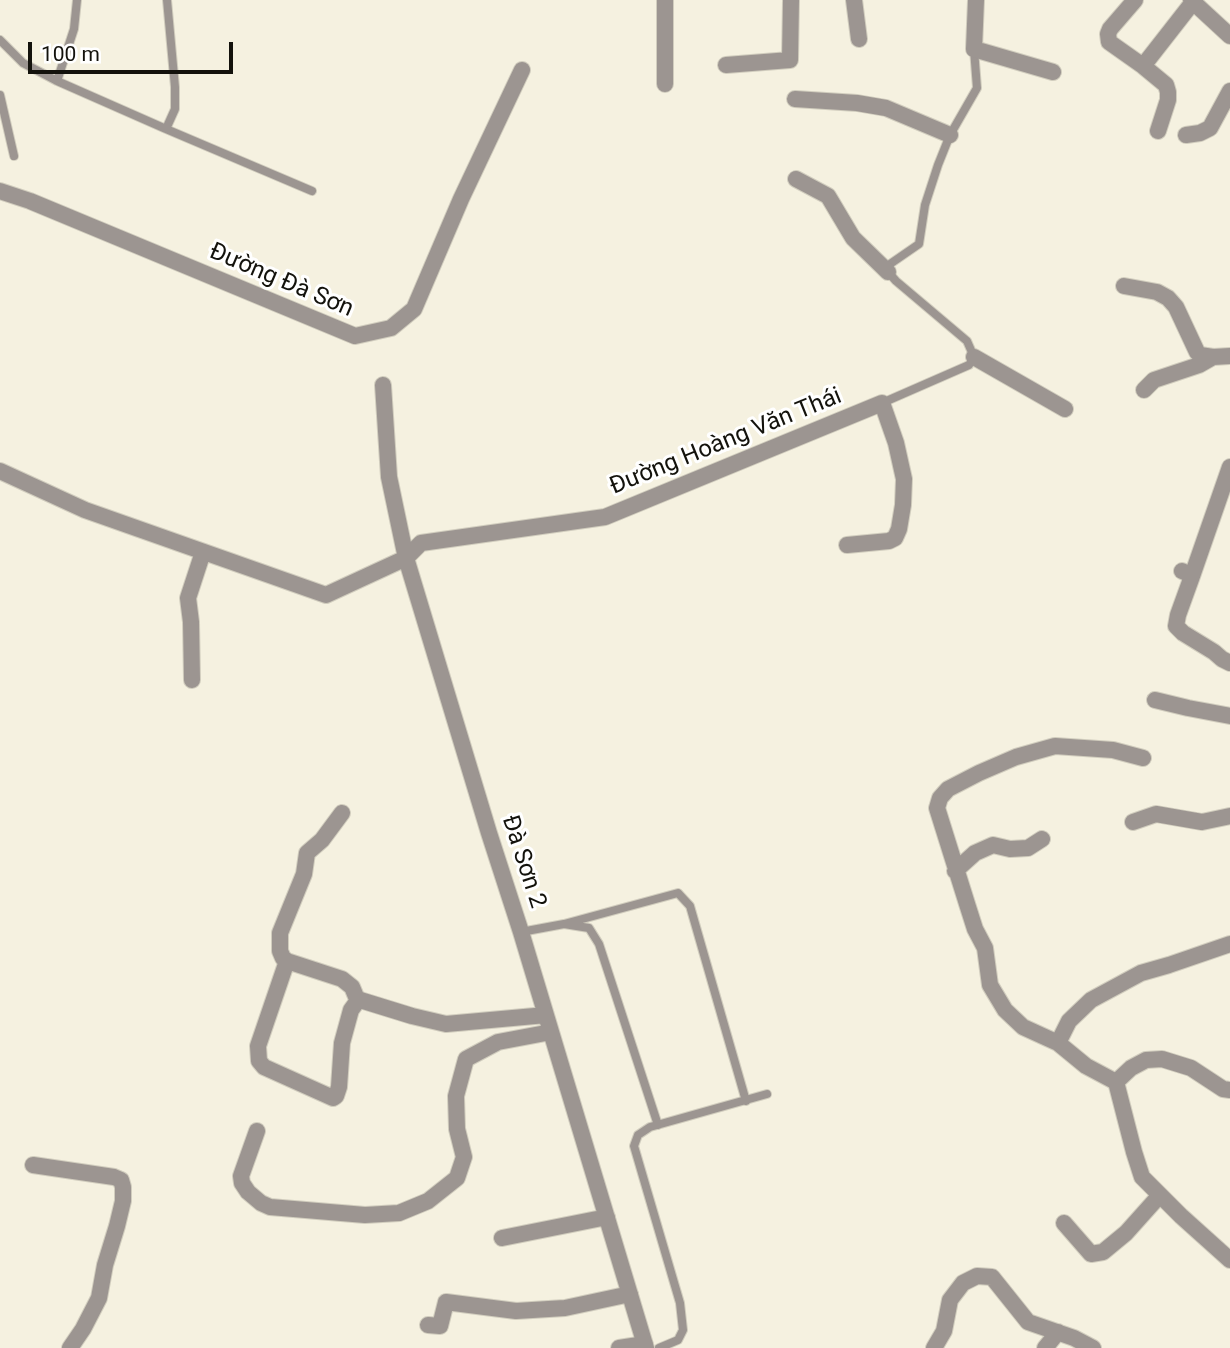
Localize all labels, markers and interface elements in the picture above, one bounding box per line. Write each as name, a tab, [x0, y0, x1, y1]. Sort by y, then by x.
scale bar	[32, 28, 236, 72]
text: 100 m	[41, 42, 100, 66]
street label: Đường Đà Sơn	[205, 238, 357, 324]
street label: Đường Hoàng Văn Thái	[606, 382, 846, 502]
street label: Đà Sơn 2	[495, 812, 551, 912]

